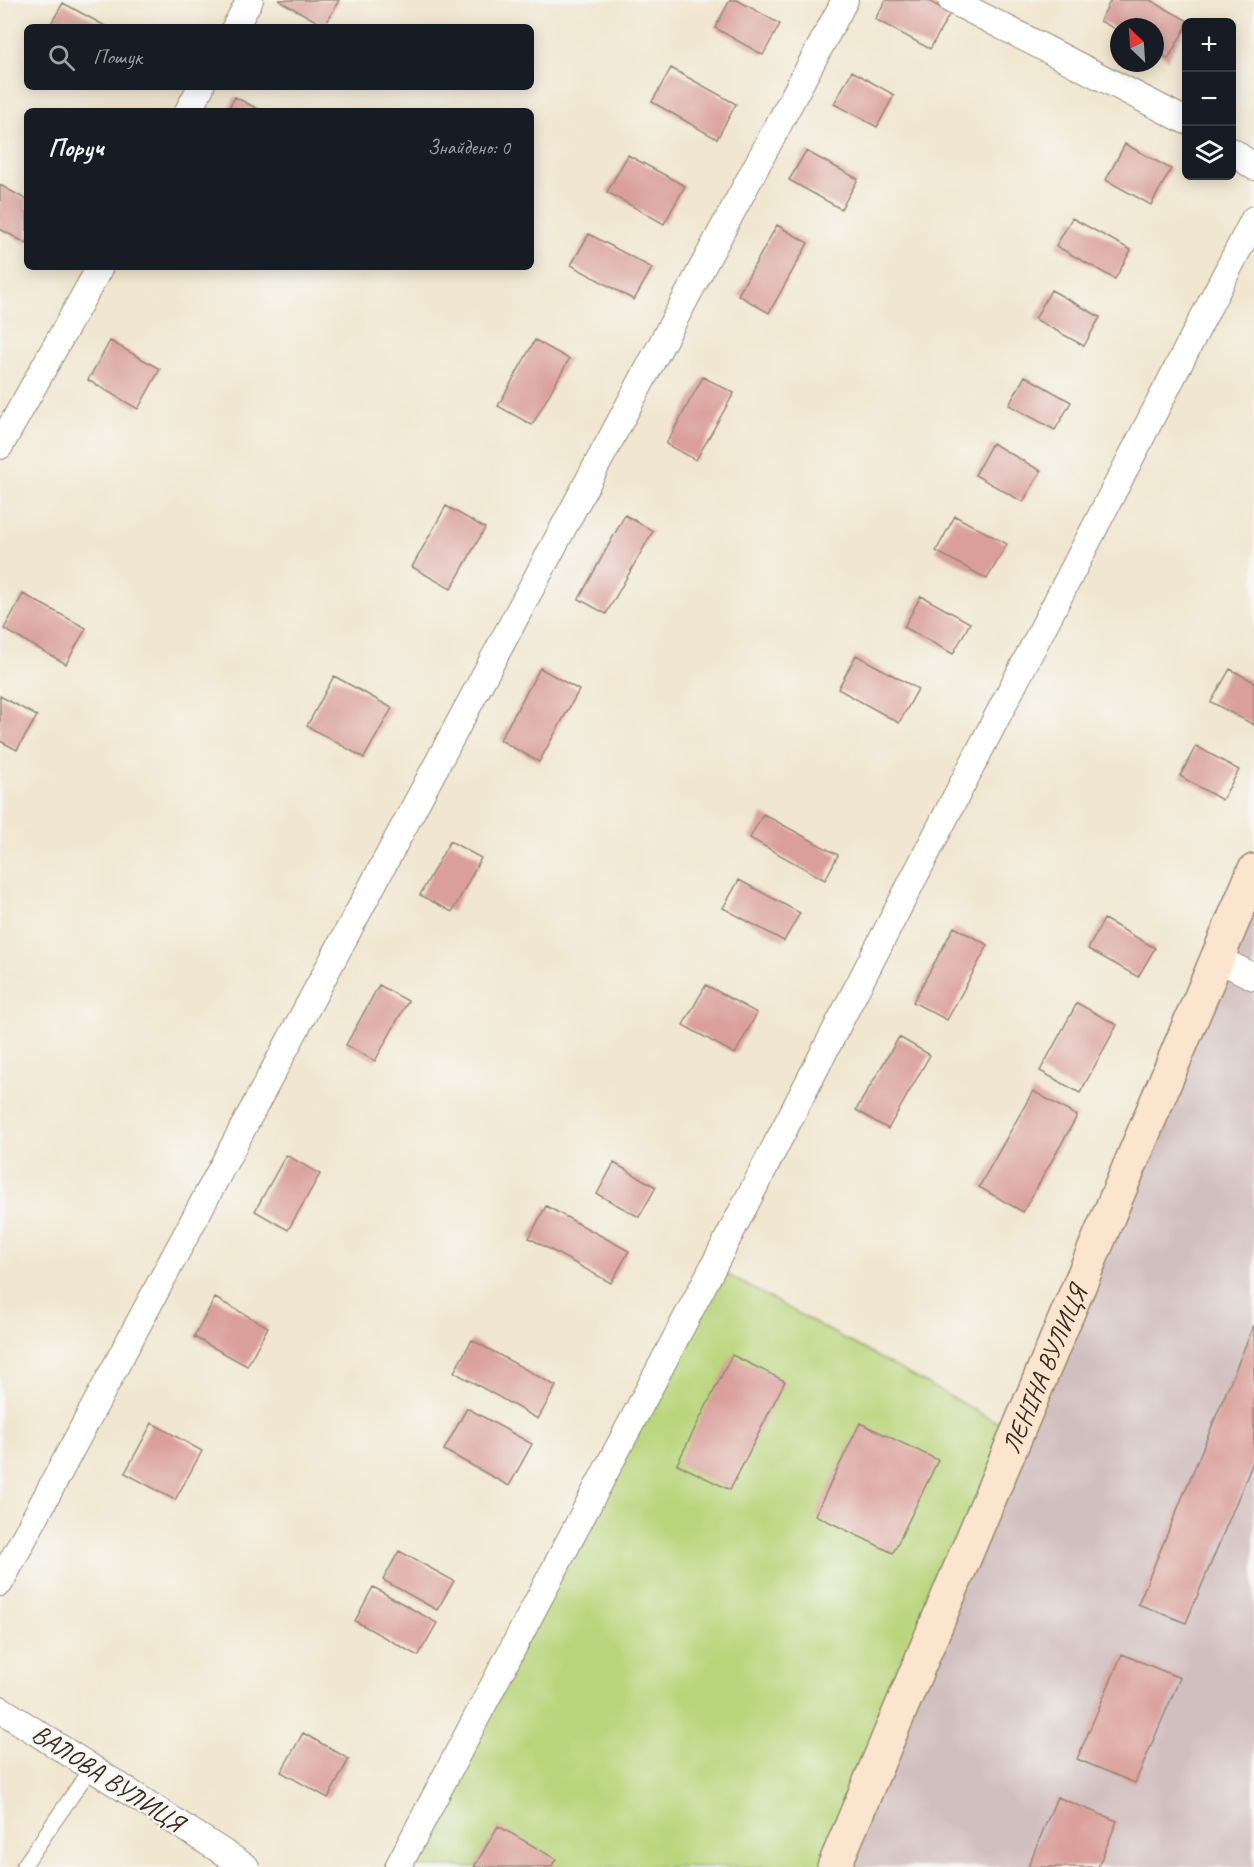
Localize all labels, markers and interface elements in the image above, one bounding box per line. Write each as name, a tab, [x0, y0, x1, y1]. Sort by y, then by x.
north arrow	[1110, 18, 1164, 72]
map controls	[1182, 18, 1236, 180]
button: +	[1182, 18, 1236, 72]
search box	[24, 24, 534, 90]
icon: search	[45, 41, 78, 74]
text: Пошук	[93, 43, 142, 71]
button: −	[1182, 72, 1236, 126]
button: layers	[1182, 126, 1236, 180]
text: Поруч	[48, 131, 104, 164]
text: Знайдено: 0	[428, 135, 510, 160]
street label: ЛЕНІНА ВУЛИЦЯ	[994, 1277, 1095, 1458]
street label: ВАЛОВА ВУЛИЦЯ	[26, 1717, 194, 1842]

